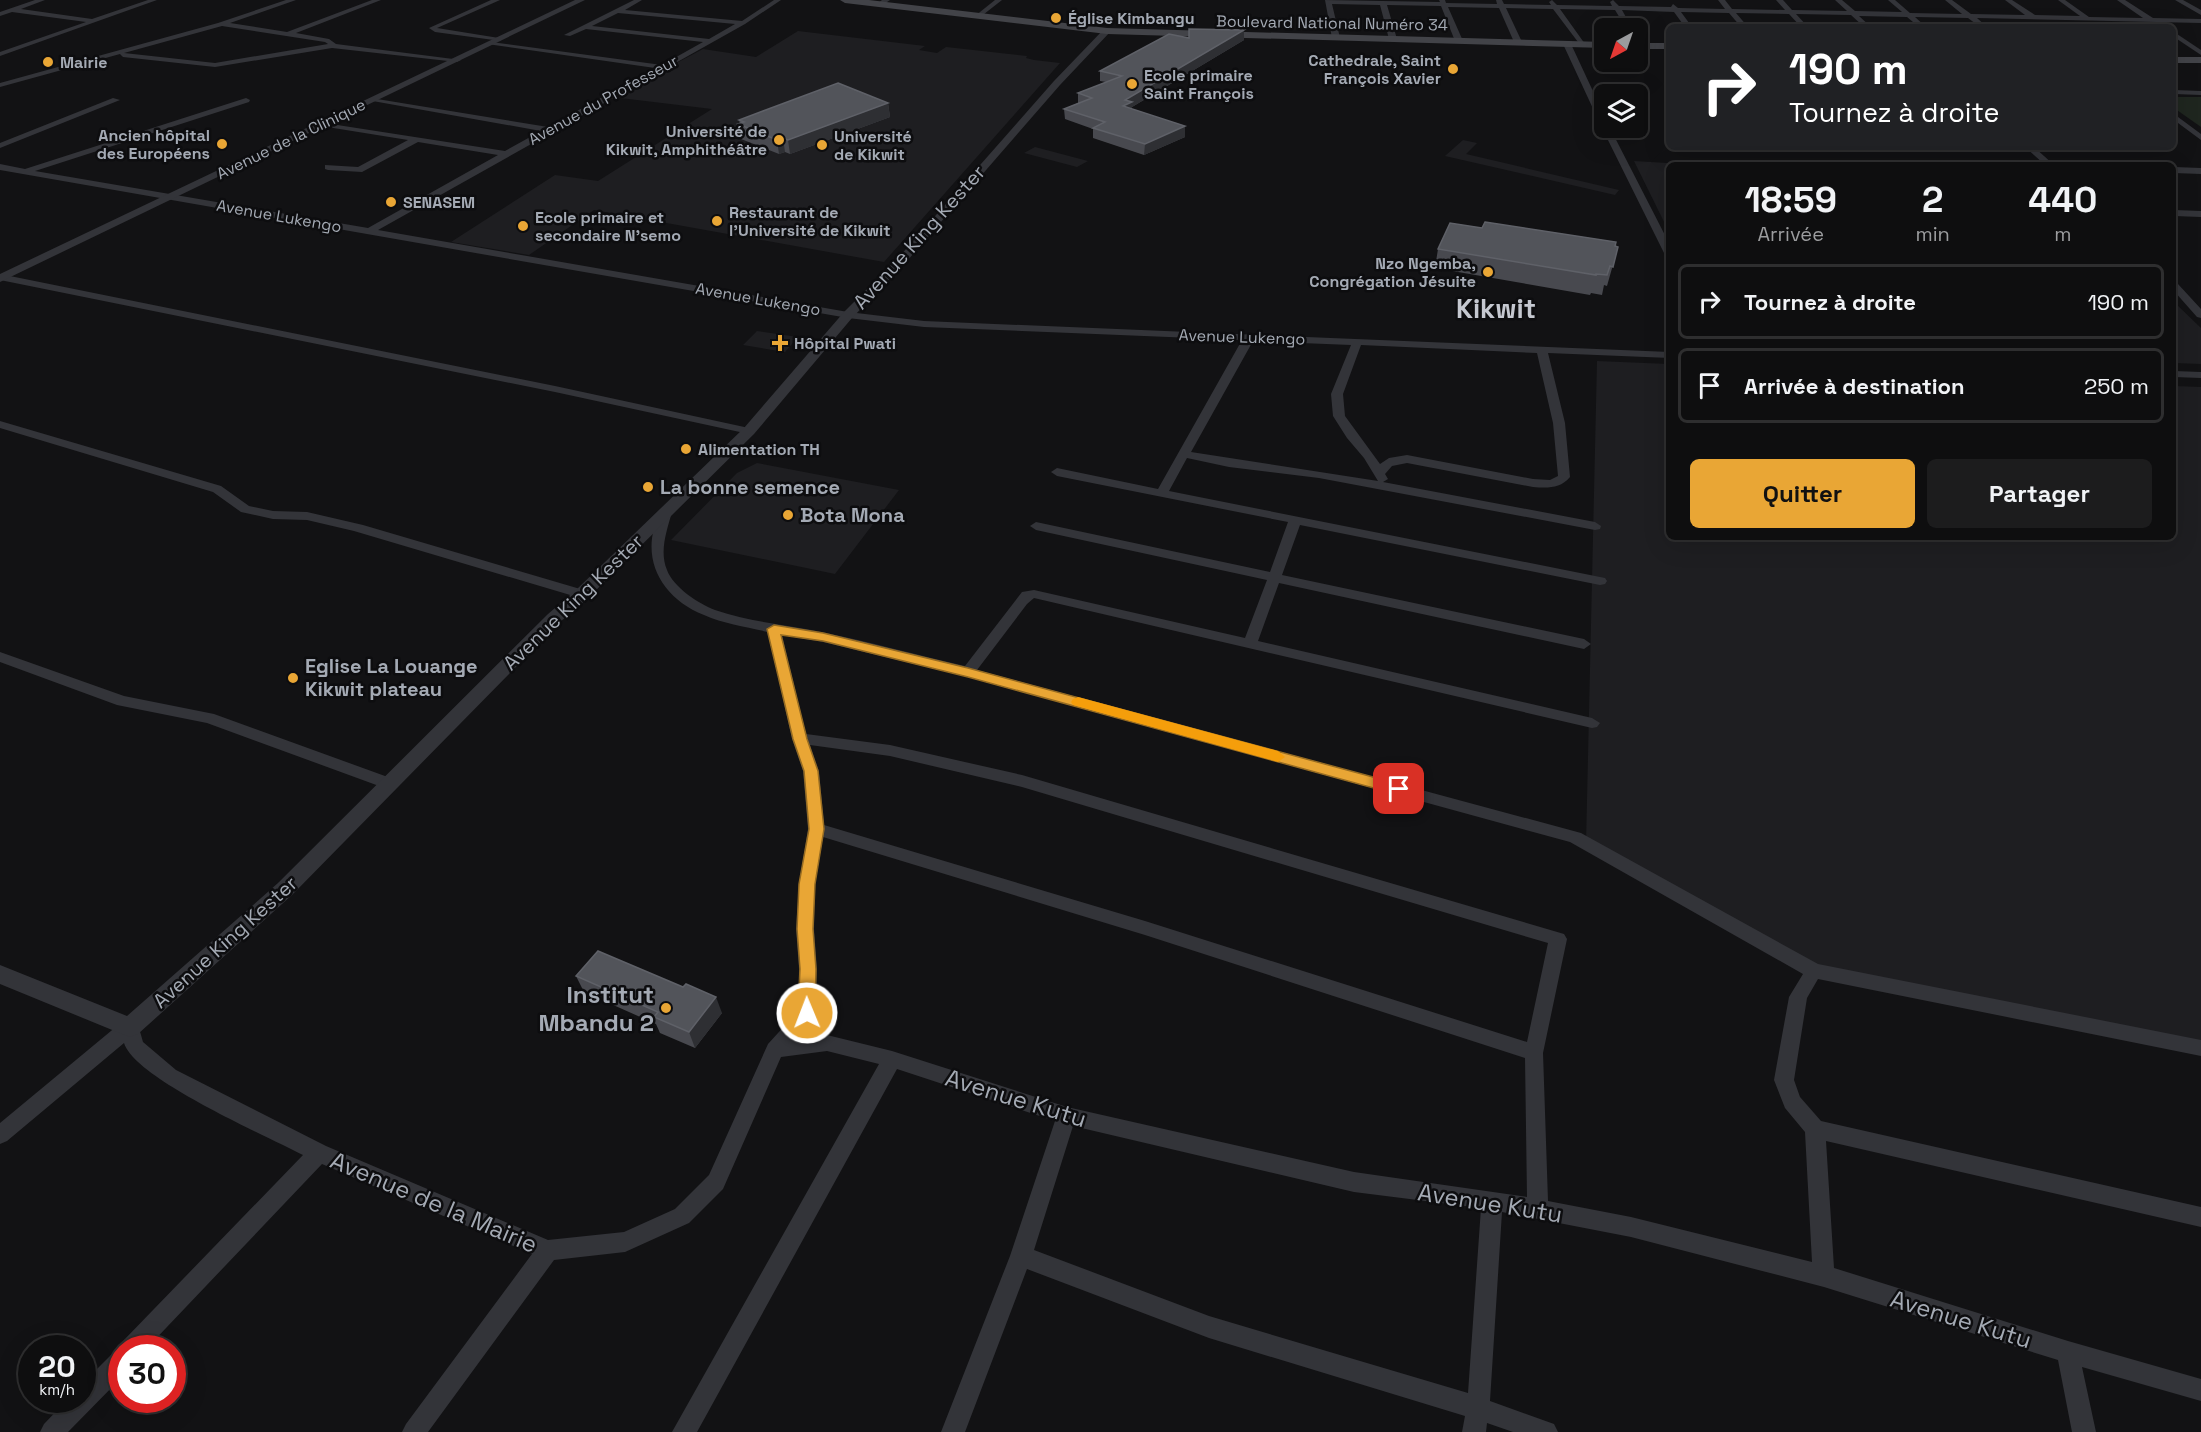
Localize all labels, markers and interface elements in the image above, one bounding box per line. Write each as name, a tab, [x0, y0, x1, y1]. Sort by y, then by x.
place label: Église Kimbangu	[1068, 8, 1195, 29]
street label: Boulevard National Numéro 34	[1216, 10, 1448, 36]
marker: Église Kimbangu	[1049, 11, 1063, 25]
north arrow	[1594, 18, 1648, 72]
map controls	[1594, 18, 1648, 138]
text: 190 m	[1789, 43, 1908, 96]
icon: right	[1690, 48, 1768, 126]
street label: Avenue du Professeur	[524, 50, 682, 150]
place label: Cathedrale, Saint François Xavier	[1308, 50, 1441, 89]
place label: Mairie	[60, 52, 107, 73]
marker: Mairie	[41, 55, 55, 69]
marker: Cathedrale, Saint François Xavier	[1446, 62, 1460, 76]
place label: Ecole primaire Saint François	[1144, 65, 1254, 104]
marker: Ecole primaire Saint François	[1125, 77, 1139, 91]
button: layers	[1594, 84, 1648, 138]
street label: Avenue de la Clinique	[213, 94, 369, 184]
text: Tournez à droite	[1789, 95, 1999, 130]
place label: Université de Kikwit, Amphithéâtre	[606, 121, 767, 160]
place label: Ancien hôpital des Européens	[97, 125, 210, 164]
place label: Université de Kikwit	[834, 126, 912, 165]
marker: Université de Kikwit, Amphithéâtre	[772, 133, 786, 147]
marker: Ancien hôpital des Européens	[215, 137, 229, 151]
marker: Université de Kikwit	[815, 138, 829, 152]
street label: Avenue King Kester	[847, 159, 991, 315]
text: 18:59	[1745, 177, 1837, 223]
text: 2	[1922, 177, 1943, 223]
text: 440	[2028, 177, 2097, 223]
place label: SENASEM	[403, 192, 475, 213]
street label: Avenue Lukengo	[215, 195, 343, 237]
marker: SENASEM	[384, 195, 398, 209]
place label: Restaurant de l'Université de Kikwit	[729, 202, 891, 241]
place label: Ecole primaire et secondaire N'semo	[535, 207, 681, 246]
marker: Restaurant de l'Université de Kikwit	[710, 214, 724, 228]
marker: Ecole primaire et secondaire N'semo	[516, 219, 530, 233]
text: Arrivée	[1757, 221, 1824, 247]
text: min	[1915, 221, 1950, 247]
text: m	[2054, 221, 2071, 247]
place label: Nzo Ngemba, Congrégation Jésuite	[1309, 253, 1476, 292]
marker: Nzo Ngemba, Congrégation Jésuite	[1481, 265, 1495, 279]
street label: Avenue Lukengo	[694, 278, 822, 320]
icon: right	[1693, 285, 1726, 318]
text: Tournez à droite	[1744, 288, 1916, 316]
text: 190 m	[2088, 288, 2149, 316]
district label: Kikwit	[1456, 291, 1536, 326]
street label: Avenue Lukengo	[1178, 324, 1306, 350]
place label: Hôpital Pwati	[794, 333, 896, 354]
marker: Hôpital Pwati	[771, 334, 789, 352]
icon: arrive	[1693, 369, 1726, 402]
text: Arrivée à destination	[1744, 372, 1965, 400]
text: 250 m	[2084, 372, 2149, 400]
place label: Alimentation TH	[698, 439, 820, 460]
marker: Alimentation TH	[679, 442, 693, 456]
button: Quitter	[1690, 459, 1915, 528]
button: Partager	[1927, 459, 2152, 528]
place label: La bonne semence	[660, 474, 840, 500]
marker: La bonne semence	[641, 480, 655, 494]
place label: Bota Mona	[800, 502, 905, 528]
marker: Bota Mona	[781, 508, 795, 522]
street label: Avenue King Kester	[497, 528, 649, 676]
place label: Eglise La Louange Kikwit plateau	[305, 653, 478, 702]
marker: Eglise La Louange Kikwit plateau	[286, 671, 300, 685]
pin	[1373, 763, 1424, 814]
icon: arrive	[1382, 772, 1415, 805]
street label: Avenue King Kester	[147, 870, 303, 1014]
place label: Institut Mbandu 2	[538, 979, 654, 1038]
position arrow	[775, 981, 839, 1045]
marker: Institut Mbandu 2	[659, 1001, 673, 1015]
street label: Avenue Kutu	[942, 1062, 1090, 1134]
street label: Avenue de la Mairie	[326, 1144, 542, 1260]
street label: Avenue Kutu	[1416, 1176, 1564, 1230]
street label: Avenue Kutu	[1887, 1283, 2035, 1355]
speed limit sign: 30	[108, 1335, 186, 1413]
text: 20	[38, 1347, 76, 1386]
text: km/h	[39, 1380, 75, 1399]

